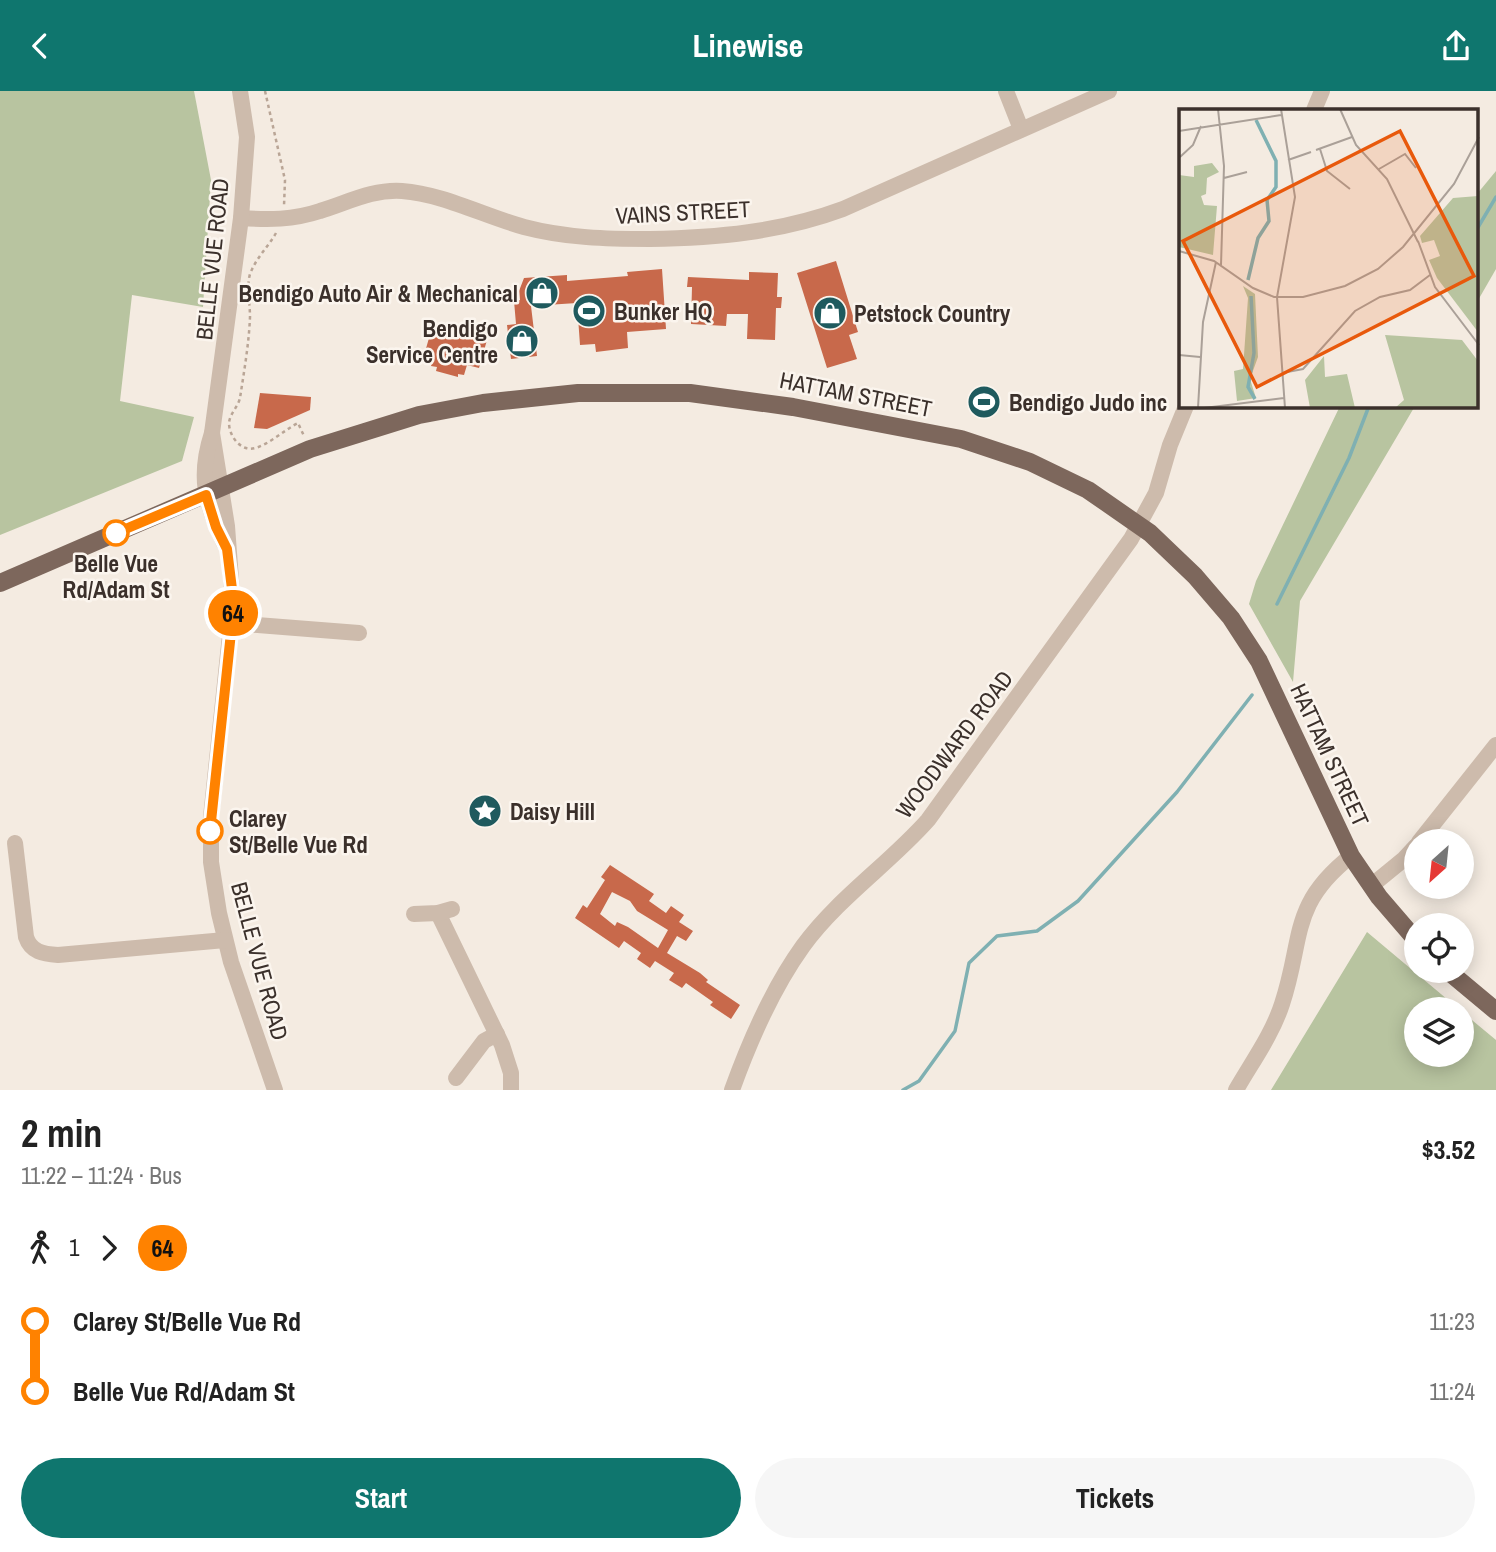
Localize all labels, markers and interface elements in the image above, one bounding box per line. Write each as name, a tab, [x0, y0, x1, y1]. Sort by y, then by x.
text: Linewise	[693, 24, 803, 67]
icon: back	[21, 27, 59, 65]
icon: share	[1437, 27, 1475, 65]
inset map	[1179, 109, 1478, 408]
street label: BELLE VUE ROAD	[188, 177, 236, 341]
street label: VAINS STREET	[615, 193, 752, 231]
shop icon: Bendigo Auto Air & Mechanical	[523, 274, 561, 312]
place label: Bendigo Auto Air & Mechanical	[239, 278, 518, 309]
sports icon: Bunker HQ	[570, 292, 608, 330]
shop icon: Petstock Country	[811, 294, 849, 332]
place label: Bunker HQ	[614, 296, 713, 327]
place label: Petstock Country	[854, 298, 1011, 329]
place label: Bendigo Service Centre	[366, 313, 498, 370]
shop icon: Bendigo Service Centre	[503, 322, 541, 360]
street label: HATTAM STREET	[777, 364, 935, 424]
sports icon: Bendigo Judo inc	[965, 383, 1003, 421]
place label: Bendigo Judo inc	[1009, 387, 1167, 418]
marker: Belle Vue Rd/Adam St	[103, 520, 129, 546]
place label: Belle Vue Rd/Adam St	[63, 548, 169, 605]
line badge: 64	[202, 590, 264, 636]
text: 64	[222, 597, 244, 629]
street label: WOODWARD ROAD	[888, 664, 1020, 824]
street label: HATTAM STREET	[1283, 678, 1377, 832]
place icon: Daisy Hill	[466, 792, 504, 830]
place label: Daisy Hill	[510, 796, 595, 827]
place label: Clarey St/Belle Vue Rd	[229, 803, 368, 860]
marker: Clarey St/Belle Vue Rd	[197, 818, 223, 844]
north arrow	[1404, 829, 1474, 899]
map controls	[1404, 829, 1474, 1067]
street label: BELLE VUE ROAD	[224, 879, 296, 1043]
button: locate	[1404, 913, 1474, 983]
button: layers	[1404, 997, 1474, 1067]
text: 2 min	[21, 1108, 102, 1159]
text: $3.52	[1422, 1132, 1475, 1167]
text: 11:22 – 11:24 · Bus	[21, 1160, 182, 1191]
icon: walk	[21, 1229, 59, 1267]
icon: forward	[90, 1229, 128, 1267]
text: 1	[69, 1232, 80, 1263]
text: 64	[152, 1232, 173, 1264]
text: Clarey St/Belle Vue Rd	[73, 1304, 301, 1339]
text: 11:23	[1429, 1306, 1475, 1337]
text: Belle Vue Rd/Adam St	[73, 1374, 295, 1409]
text: 11:24	[1429, 1376, 1475, 1407]
button: Start	[21, 1458, 741, 1538]
button: Tickets	[755, 1458, 1475, 1538]

